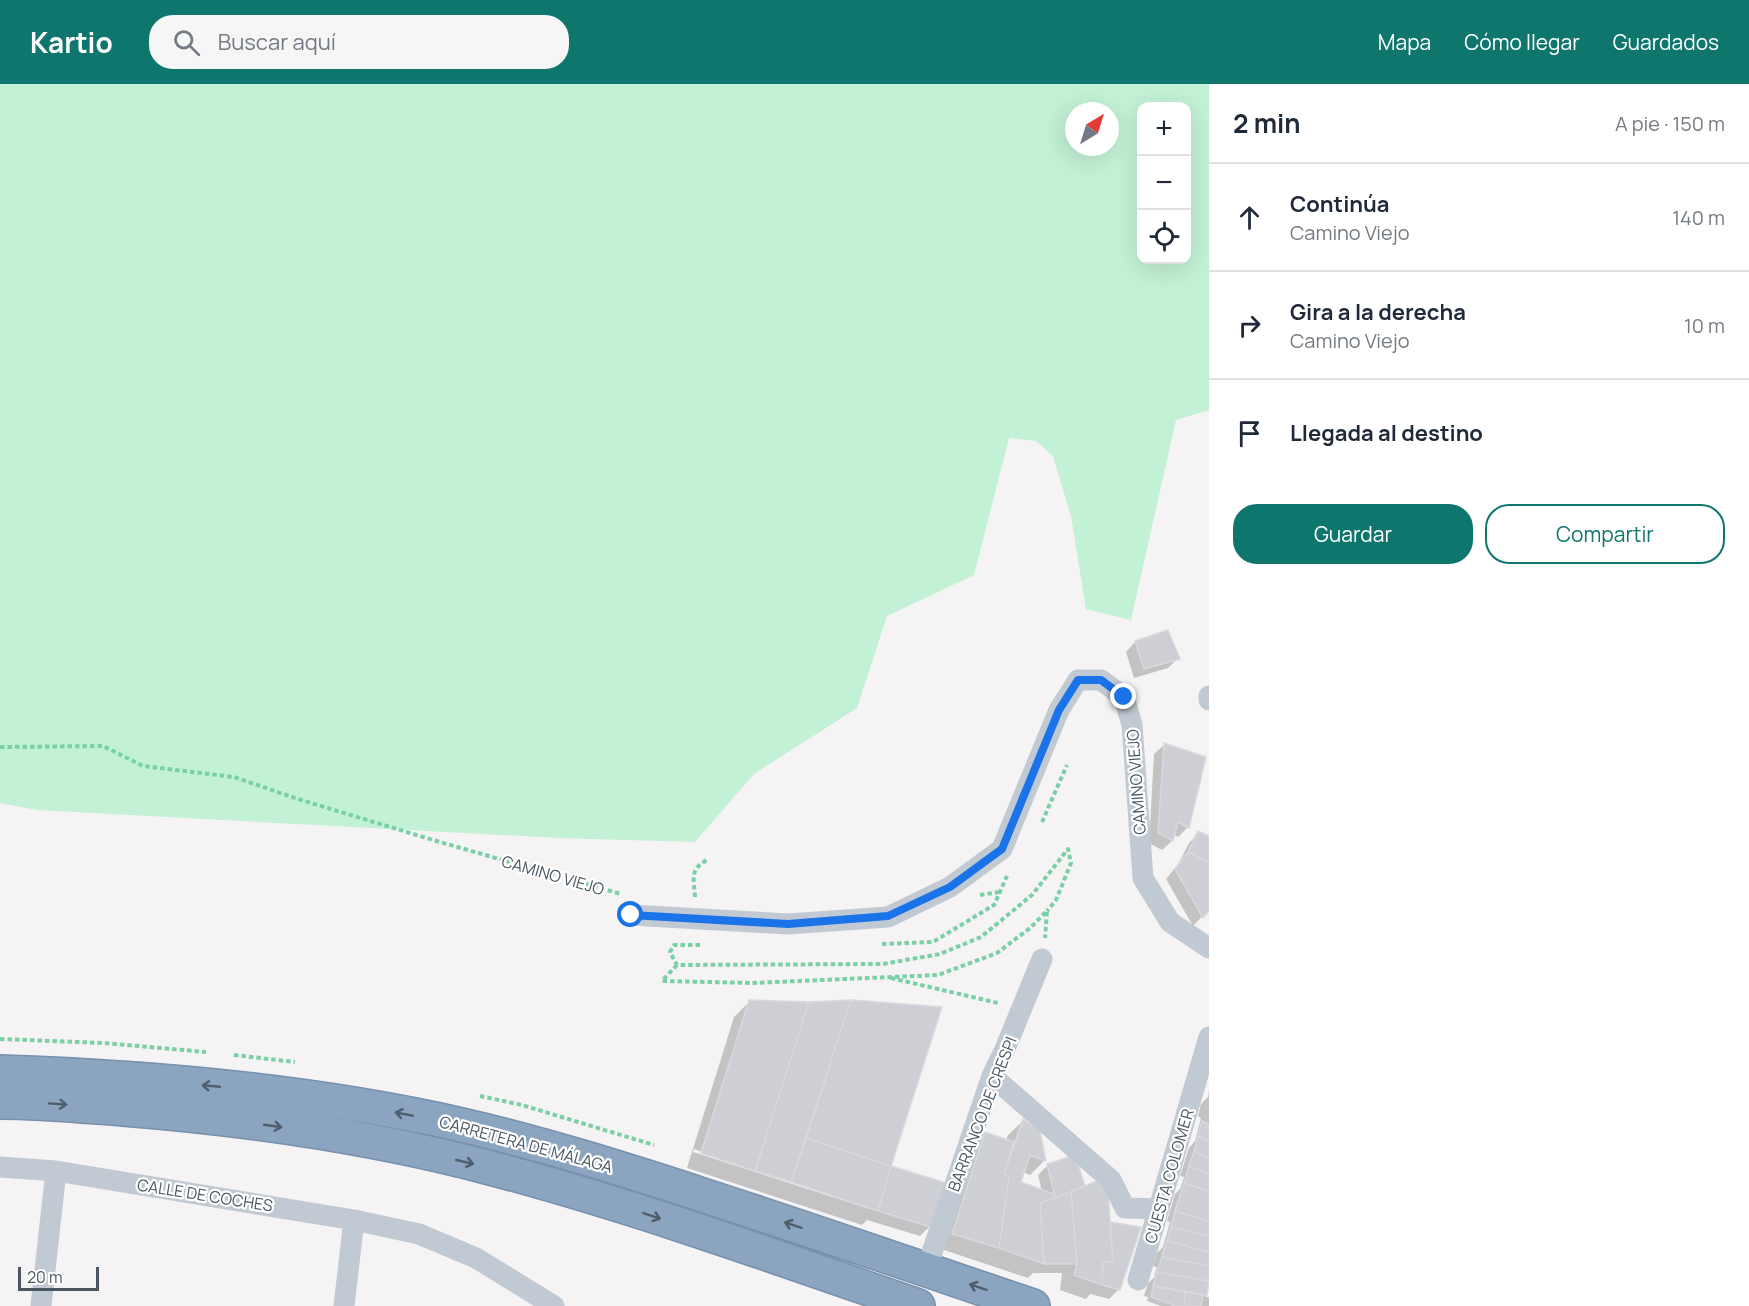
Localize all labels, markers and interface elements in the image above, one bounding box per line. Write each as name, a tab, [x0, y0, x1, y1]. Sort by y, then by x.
search box	[149, 15, 569, 69]
text: Kartio	[30, 23, 113, 61]
icon: search	[170, 26, 203, 59]
text: Buscar aquí	[218, 27, 336, 57]
text: Mapa	[1378, 28, 1431, 56]
text: Cómo llegar	[1464, 28, 1580, 56]
text: Guardados	[1613, 28, 1719, 56]
north arrow	[1065, 102, 1119, 156]
map controls	[1137, 102, 1191, 264]
button: +	[1137, 102, 1191, 156]
text: 2 min	[1233, 105, 1301, 141]
text: A pie · 150 m	[1615, 110, 1725, 137]
button: −	[1137, 156, 1191, 210]
text: Continúa	[1290, 189, 1390, 219]
icon: ahead	[1233, 201, 1266, 234]
text: 140 m	[1672, 204, 1725, 231]
button: locate	[1137, 210, 1191, 264]
text: Camino Viejo	[1290, 219, 1410, 246]
text: Gira a la derecha	[1290, 297, 1466, 327]
icon: right	[1233, 309, 1266, 342]
text: 10 m	[1684, 312, 1725, 339]
text: Camino Viejo	[1290, 327, 1410, 354]
icon: arrive	[1233, 417, 1266, 450]
text: Llegada al destino	[1290, 418, 1483, 448]
button: Guardar	[1233, 504, 1473, 564]
button: Compartir	[1485, 504, 1725, 564]
route end	[1110, 683, 1136, 709]
street label: CAMINO VIEJO	[1121, 728, 1151, 835]
street label: CAMINO VIEJO	[499, 850, 607, 900]
route start	[617, 901, 643, 927]
street label: BARRANCO DE CRESPI	[942, 1034, 1022, 1194]
one-way arrow	[201, 1080, 221, 1091]
one-way arrow	[48, 1099, 68, 1110]
street label: CUESTA COLOMER	[1139, 1106, 1199, 1246]
one-way arrow	[395, 1108, 414, 1119]
street label: CARRETERA DE MÁLAGA	[437, 1110, 615, 1178]
one-way arrow	[263, 1120, 283, 1131]
one-way arrow	[455, 1157, 474, 1169]
street label: CALLE DE COCHES	[136, 1173, 274, 1217]
one-way arrow	[642, 1211, 661, 1222]
one-way arrow	[784, 1219, 803, 1230]
scale bar	[18, 1264, 99, 1292]
text: 20 m	[27, 1266, 63, 1288]
one-way arrow	[969, 1281, 988, 1292]

